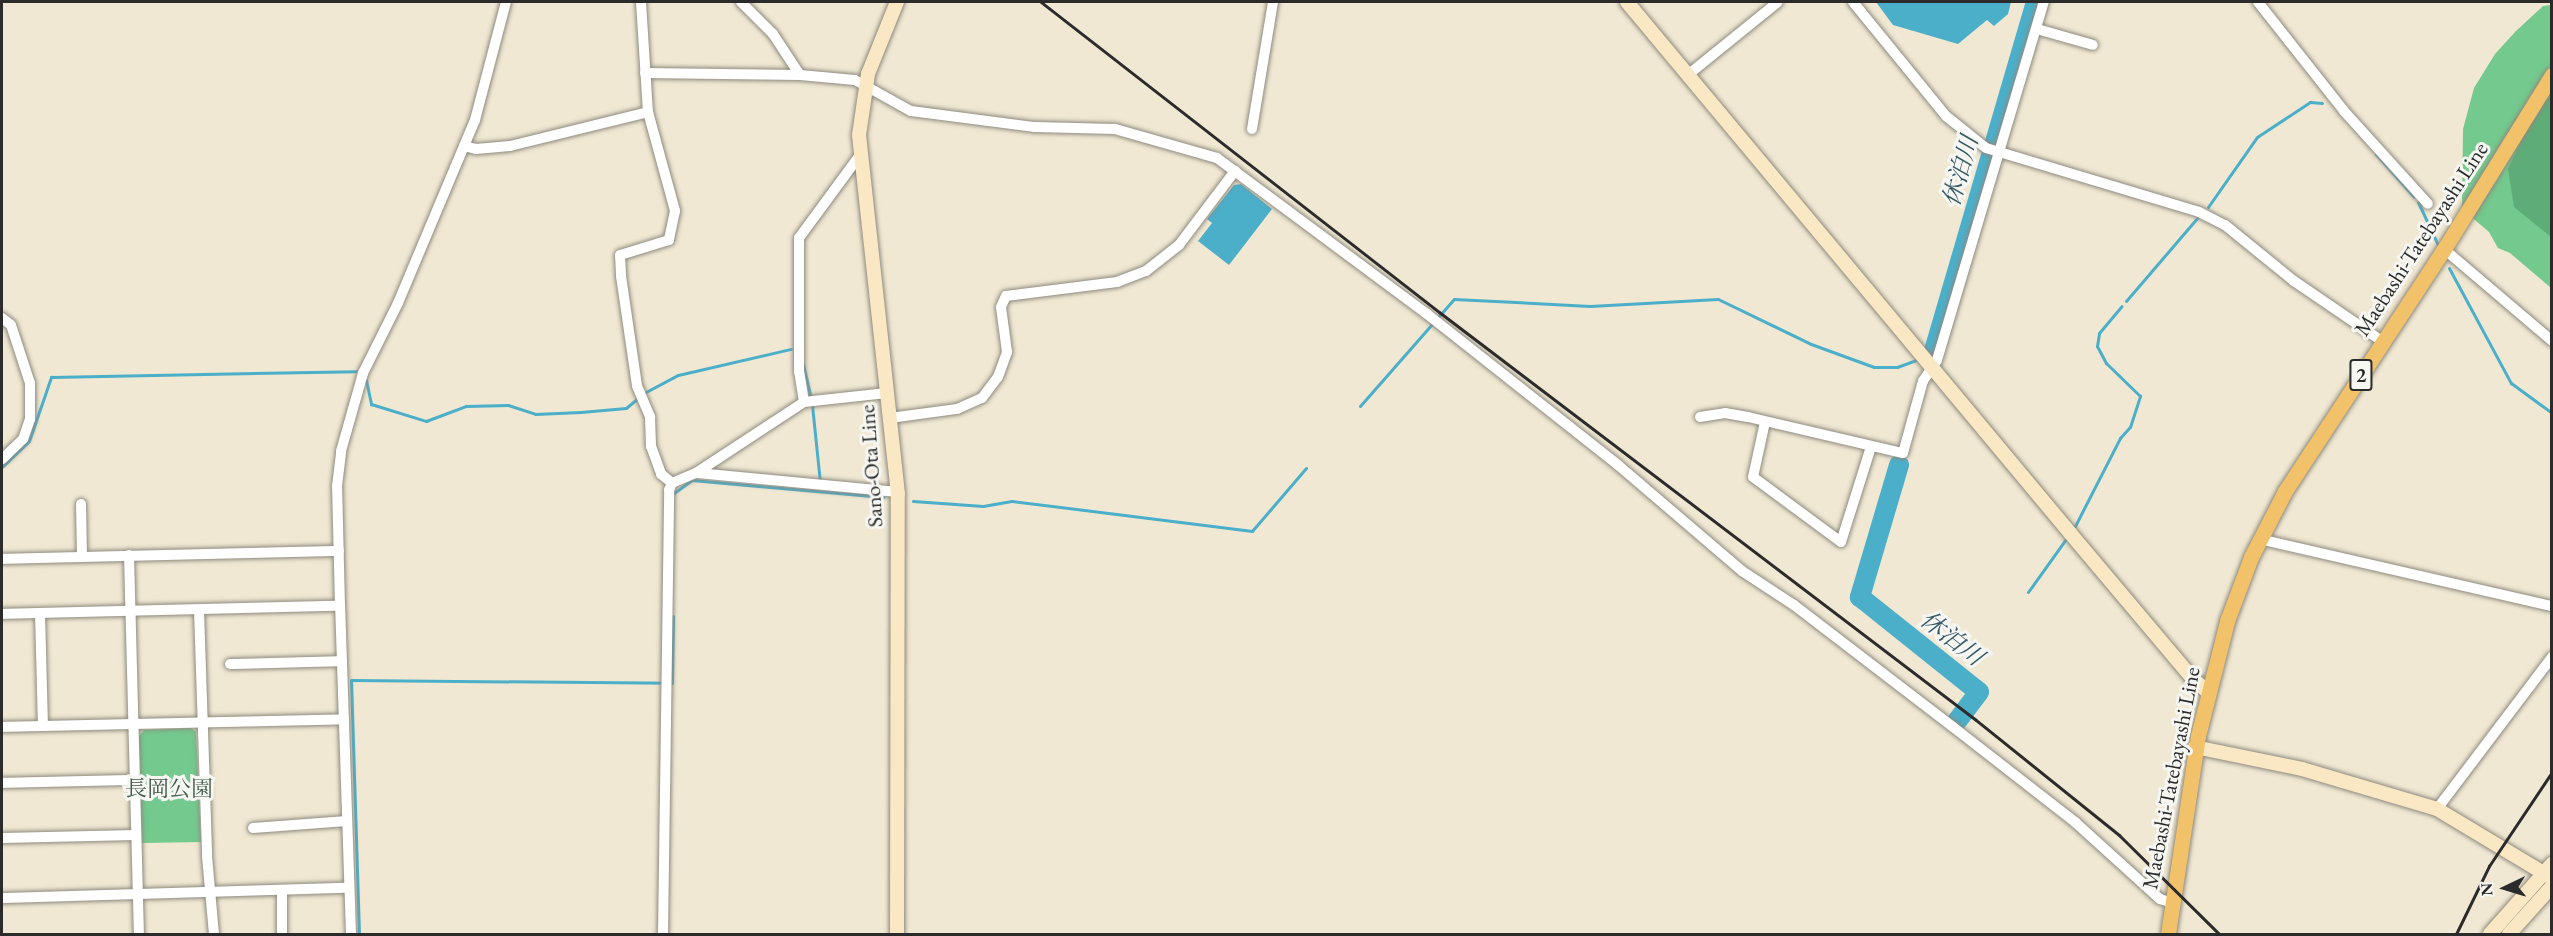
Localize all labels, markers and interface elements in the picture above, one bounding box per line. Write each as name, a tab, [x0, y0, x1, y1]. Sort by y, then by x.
water label: 休泊川	[1936, 132, 1984, 210]
street label: Maebashi-Tatebayashi Line	[2348, 137, 2494, 341]
road number: 2	[2349, 357, 2373, 393]
street label: Sano-Ota Line	[854, 404, 888, 528]
water label: 休泊川	[1915, 604, 1989, 672]
street label: Maebashi-Tatebayashi Line	[2136, 665, 2206, 891]
park label: 長岡公園	[125, 776, 213, 802]
north arrow	[2475, 858, 2535, 918]
text: N	[2476, 882, 2497, 896]

